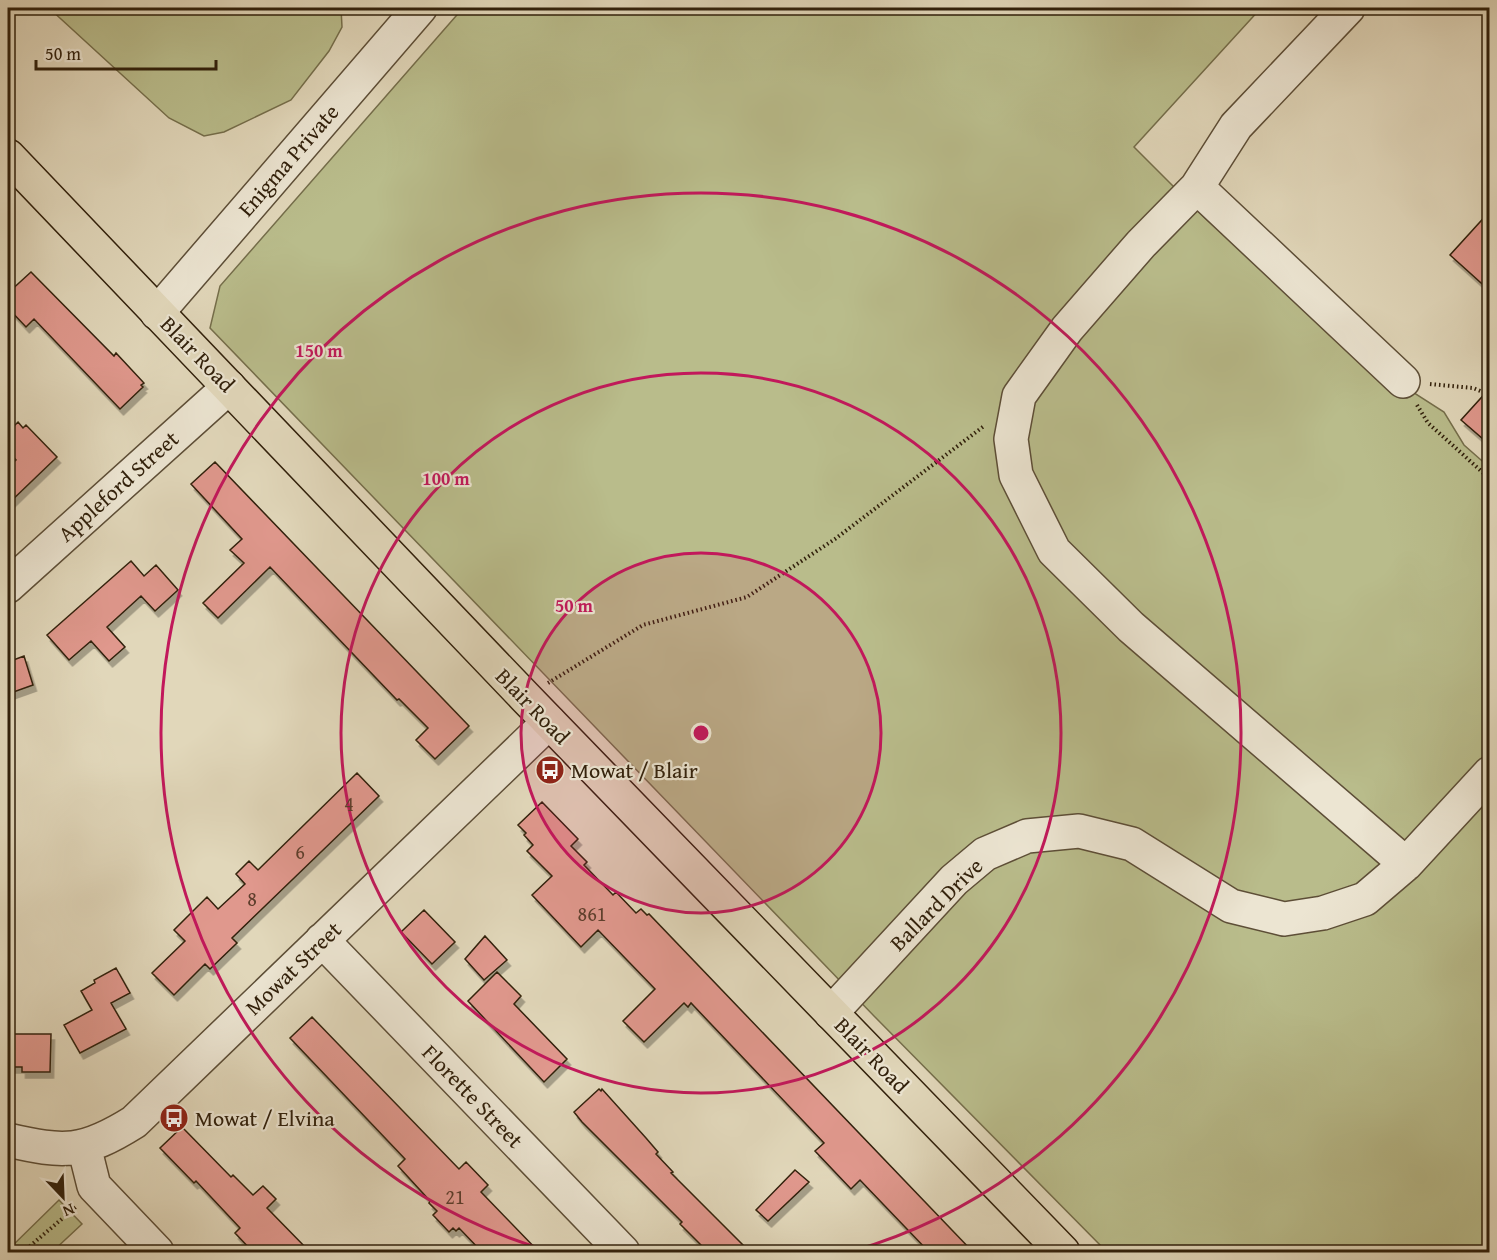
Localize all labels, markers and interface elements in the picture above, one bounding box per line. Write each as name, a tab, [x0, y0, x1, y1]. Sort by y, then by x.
scale bar	[36, 33, 216, 71]
text: 50 m	[45, 40, 81, 67]
street label: Enigma Private	[230, 97, 346, 223]
street label: Blair Road	[153, 309, 243, 400]
text: 150 m	[295, 337, 343, 364]
street label: Appleford Street	[50, 423, 186, 549]
text: 100 m	[422, 465, 470, 492]
text: 50 m	[555, 592, 594, 619]
street label: Blair Road	[488, 661, 578, 752]
centre of rings	[691, 723, 711, 743]
bus stop icon: Mowat / Blair	[534, 754, 566, 786]
place label: Mowat / Blair	[571, 754, 698, 786]
house number: 4	[344, 789, 354, 818]
house number: 6	[295, 837, 305, 866]
street label: Ballard Drive	[882, 850, 990, 958]
house number: 8	[247, 884, 257, 913]
house number: 861	[578, 899, 606, 928]
street label: Mowat Street	[238, 914, 348, 1022]
street label: Blair Road	[827, 1010, 917, 1101]
street label: Florette Street	[415, 1037, 531, 1155]
bus stop icon: Mowat / Elvina	[158, 1102, 190, 1134]
place label: Mowat / Elvina	[195, 1102, 335, 1134]
north arrow	[33, 1167, 93, 1227]
house number: 21	[445, 1182, 465, 1211]
text: N	[59, 1198, 78, 1224]

